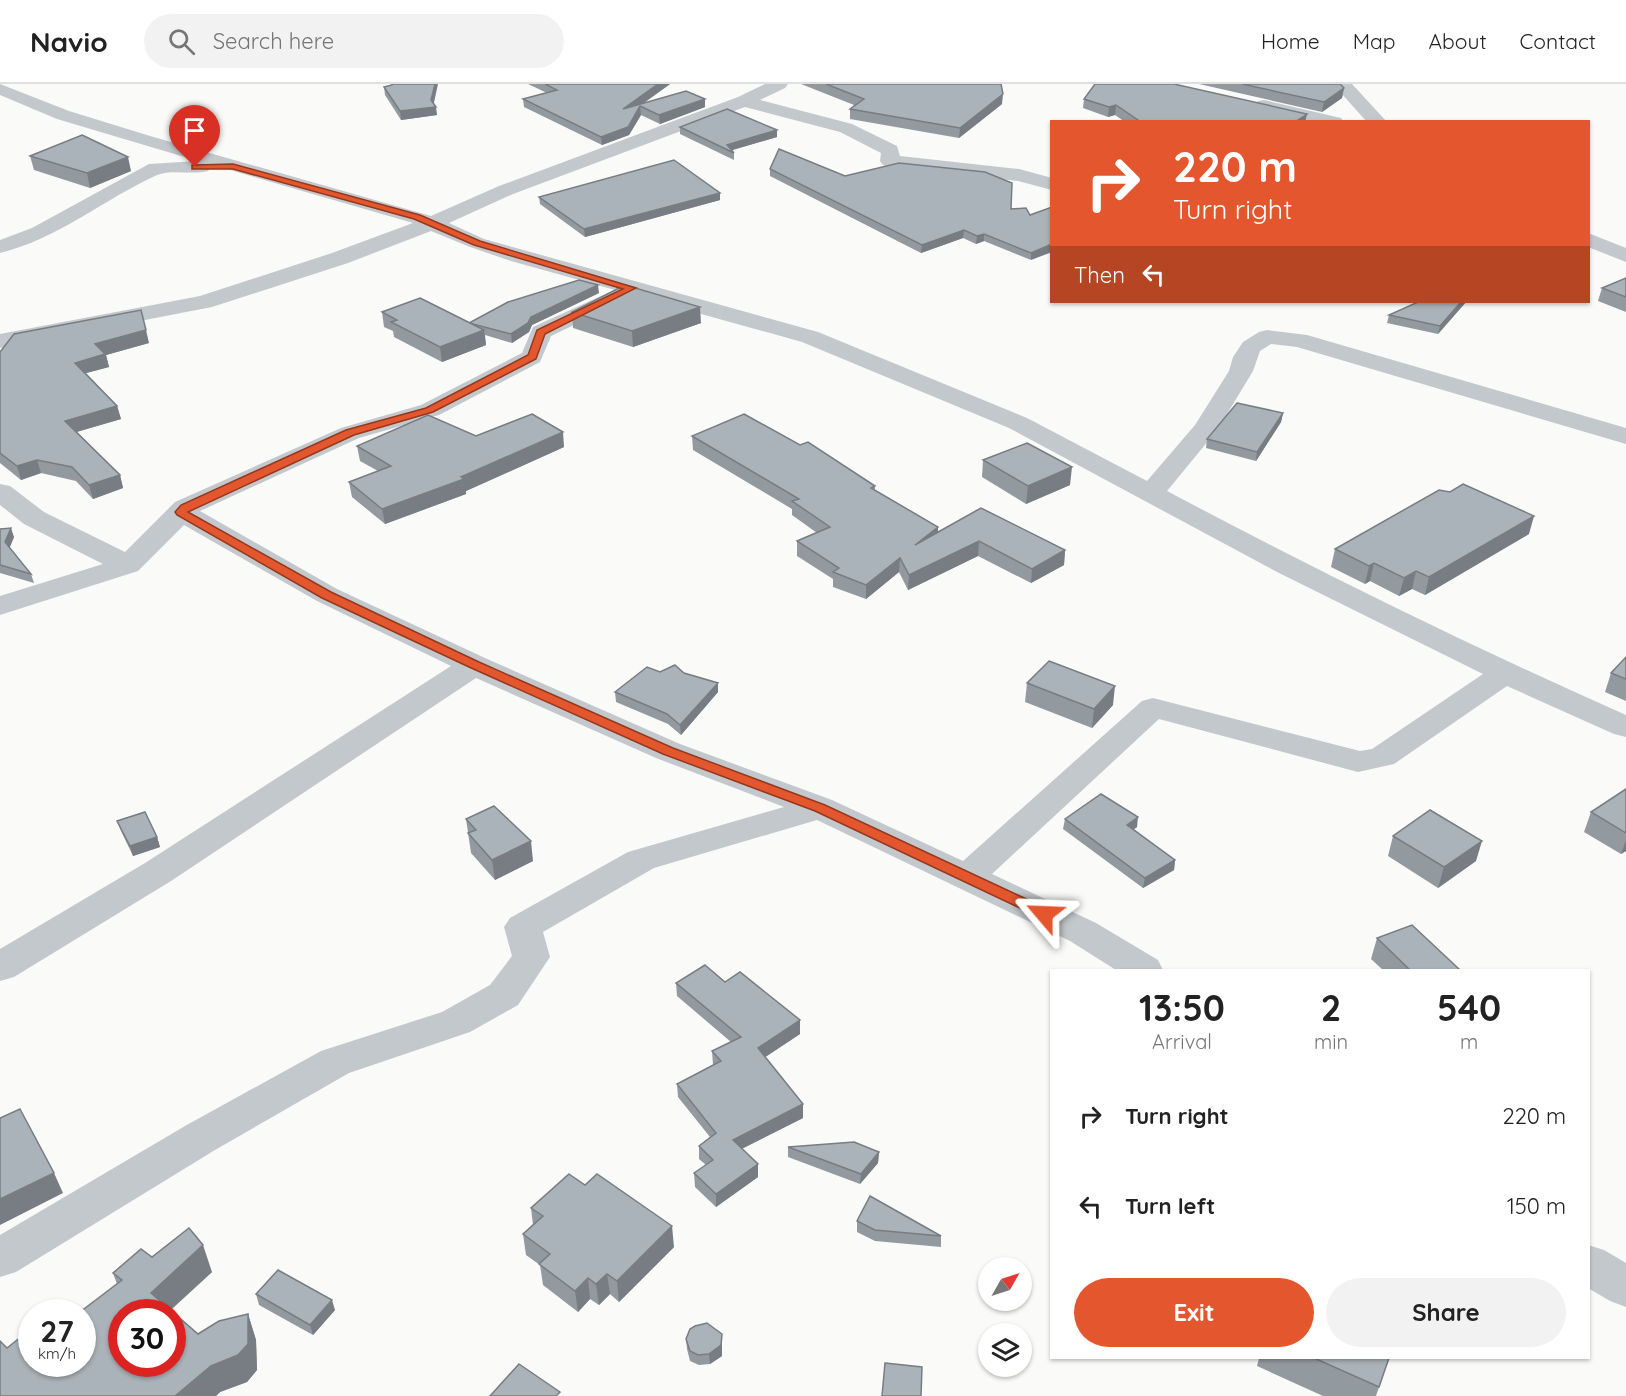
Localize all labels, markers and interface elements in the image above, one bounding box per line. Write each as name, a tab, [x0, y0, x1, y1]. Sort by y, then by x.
search box	[144, 14, 564, 68]
text: Navio	[30, 24, 108, 59]
icon: search	[165, 25, 198, 58]
text: Search here	[213, 27, 334, 55]
text: Home	[1261, 28, 1320, 54]
text: Map	[1353, 28, 1396, 54]
text: About	[1429, 28, 1487, 54]
text: Contact	[1520, 28, 1596, 54]
pin	[169, 105, 220, 167]
icon: arrive	[178, 114, 211, 147]
text: 220 m	[1173, 140, 1297, 193]
icon: right	[1074, 144, 1152, 222]
text: Turn right	[1173, 192, 1292, 226]
icon: left	[1137, 258, 1170, 291]
text: Then	[1074, 261, 1125, 289]
position arrow	[1012, 882, 1076, 946]
text: 13:50	[1139, 985, 1225, 1030]
text: 2	[1321, 985, 1341, 1030]
text: 540	[1437, 985, 1501, 1030]
text: Arrival	[1152, 1029, 1212, 1054]
text: min	[1314, 1029, 1348, 1054]
text: m	[1460, 1029, 1478, 1054]
icon: right	[1074, 1100, 1107, 1133]
text: Turn right	[1125, 1102, 1229, 1130]
text: 220 m	[1502, 1102, 1566, 1130]
icon: left	[1074, 1190, 1107, 1223]
text: Turn left	[1125, 1192, 1215, 1220]
text: 150 m	[1507, 1192, 1566, 1220]
north arrow	[978, 1257, 1032, 1311]
map controls	[978, 1257, 1032, 1377]
button: Exit	[1074, 1278, 1314, 1347]
button: Share	[1326, 1278, 1566, 1347]
speed limit sign: 30	[108, 1299, 186, 1377]
text: 27	[40, 1312, 74, 1350]
button: layers	[978, 1323, 1032, 1377]
text: km/h	[38, 1344, 76, 1363]

